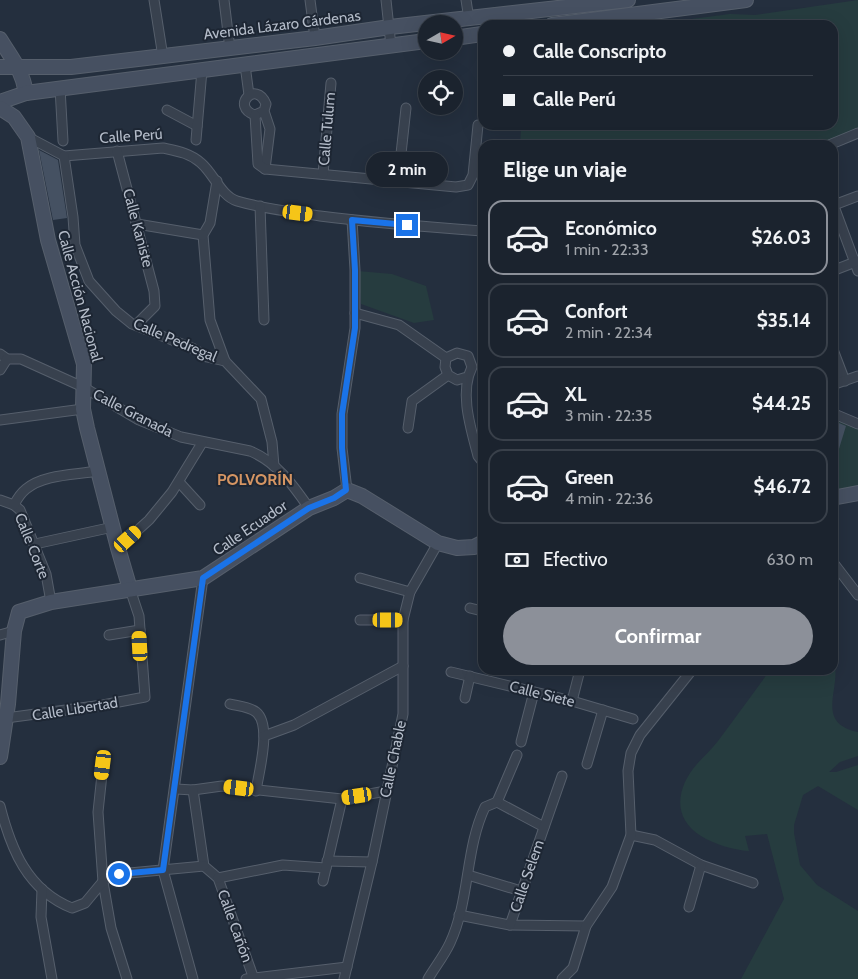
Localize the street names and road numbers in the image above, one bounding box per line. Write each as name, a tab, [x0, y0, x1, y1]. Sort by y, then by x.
street label: Avenida Lázaro Cárdenas	[202, 6, 362, 44]
street label: Calle Tulum	[315, 92, 339, 166]
street label: Calle Perú	[99, 125, 163, 147]
street label: Calle Kaniste	[119, 187, 157, 270]
street label: Calle Acción Nacional	[54, 228, 106, 364]
street label: Calle Pedregal	[130, 314, 220, 366]
street label: Calle Granada	[90, 385, 177, 441]
street label: Calle Ecuador	[209, 496, 291, 559]
street label: Calle Corte	[11, 511, 53, 582]
street label: Calle Siete	[507, 677, 577, 711]
street label: Calle Libertad	[31, 693, 119, 725]
street label: Calle Chable	[376, 718, 410, 799]
street label: Calle Selem	[506, 837, 548, 915]
street label: Calle Cañón	[214, 887, 256, 965]

